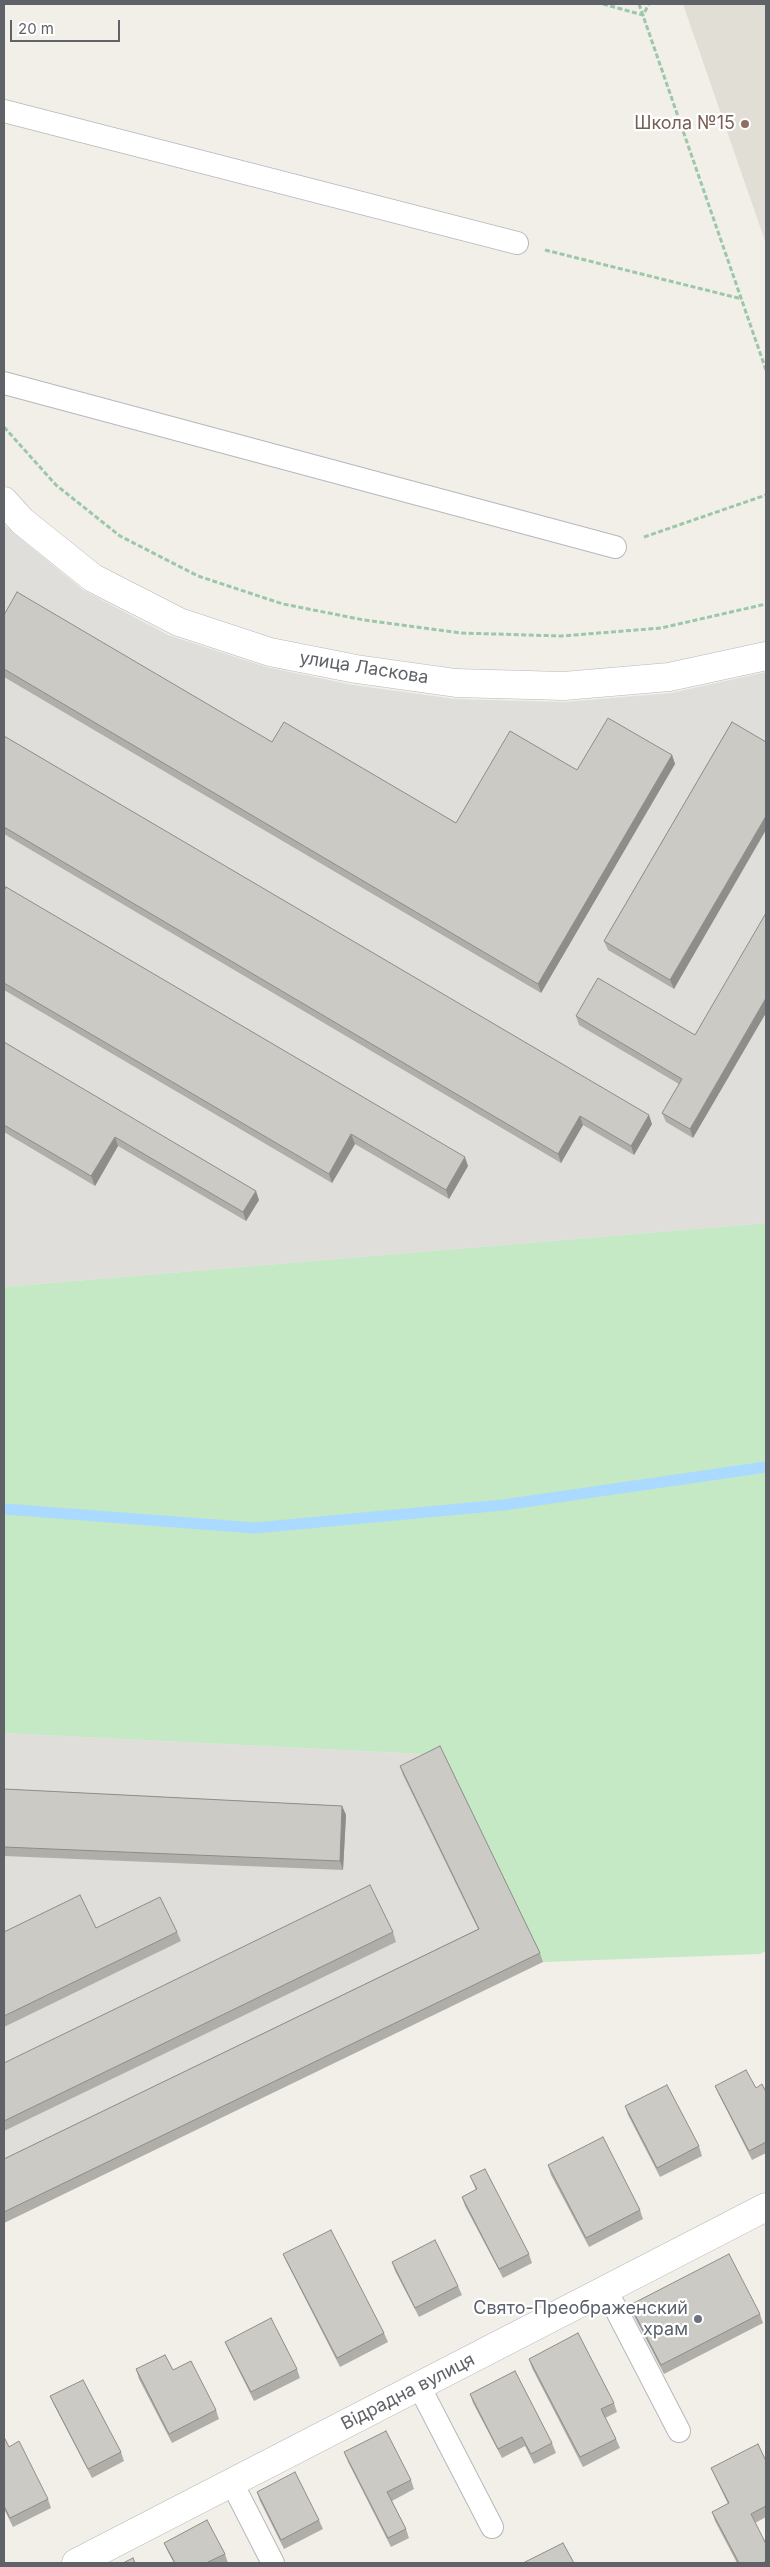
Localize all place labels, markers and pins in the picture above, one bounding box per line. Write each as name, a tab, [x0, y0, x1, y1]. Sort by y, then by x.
place label: Школа №15	[634, 113, 735, 135]
marker: Школа №15	[739, 118, 751, 130]
place label: Свято-Преображенский храм	[473, 2298, 688, 2340]
marker: Свято-Преображенский храм	[692, 2313, 704, 2325]

